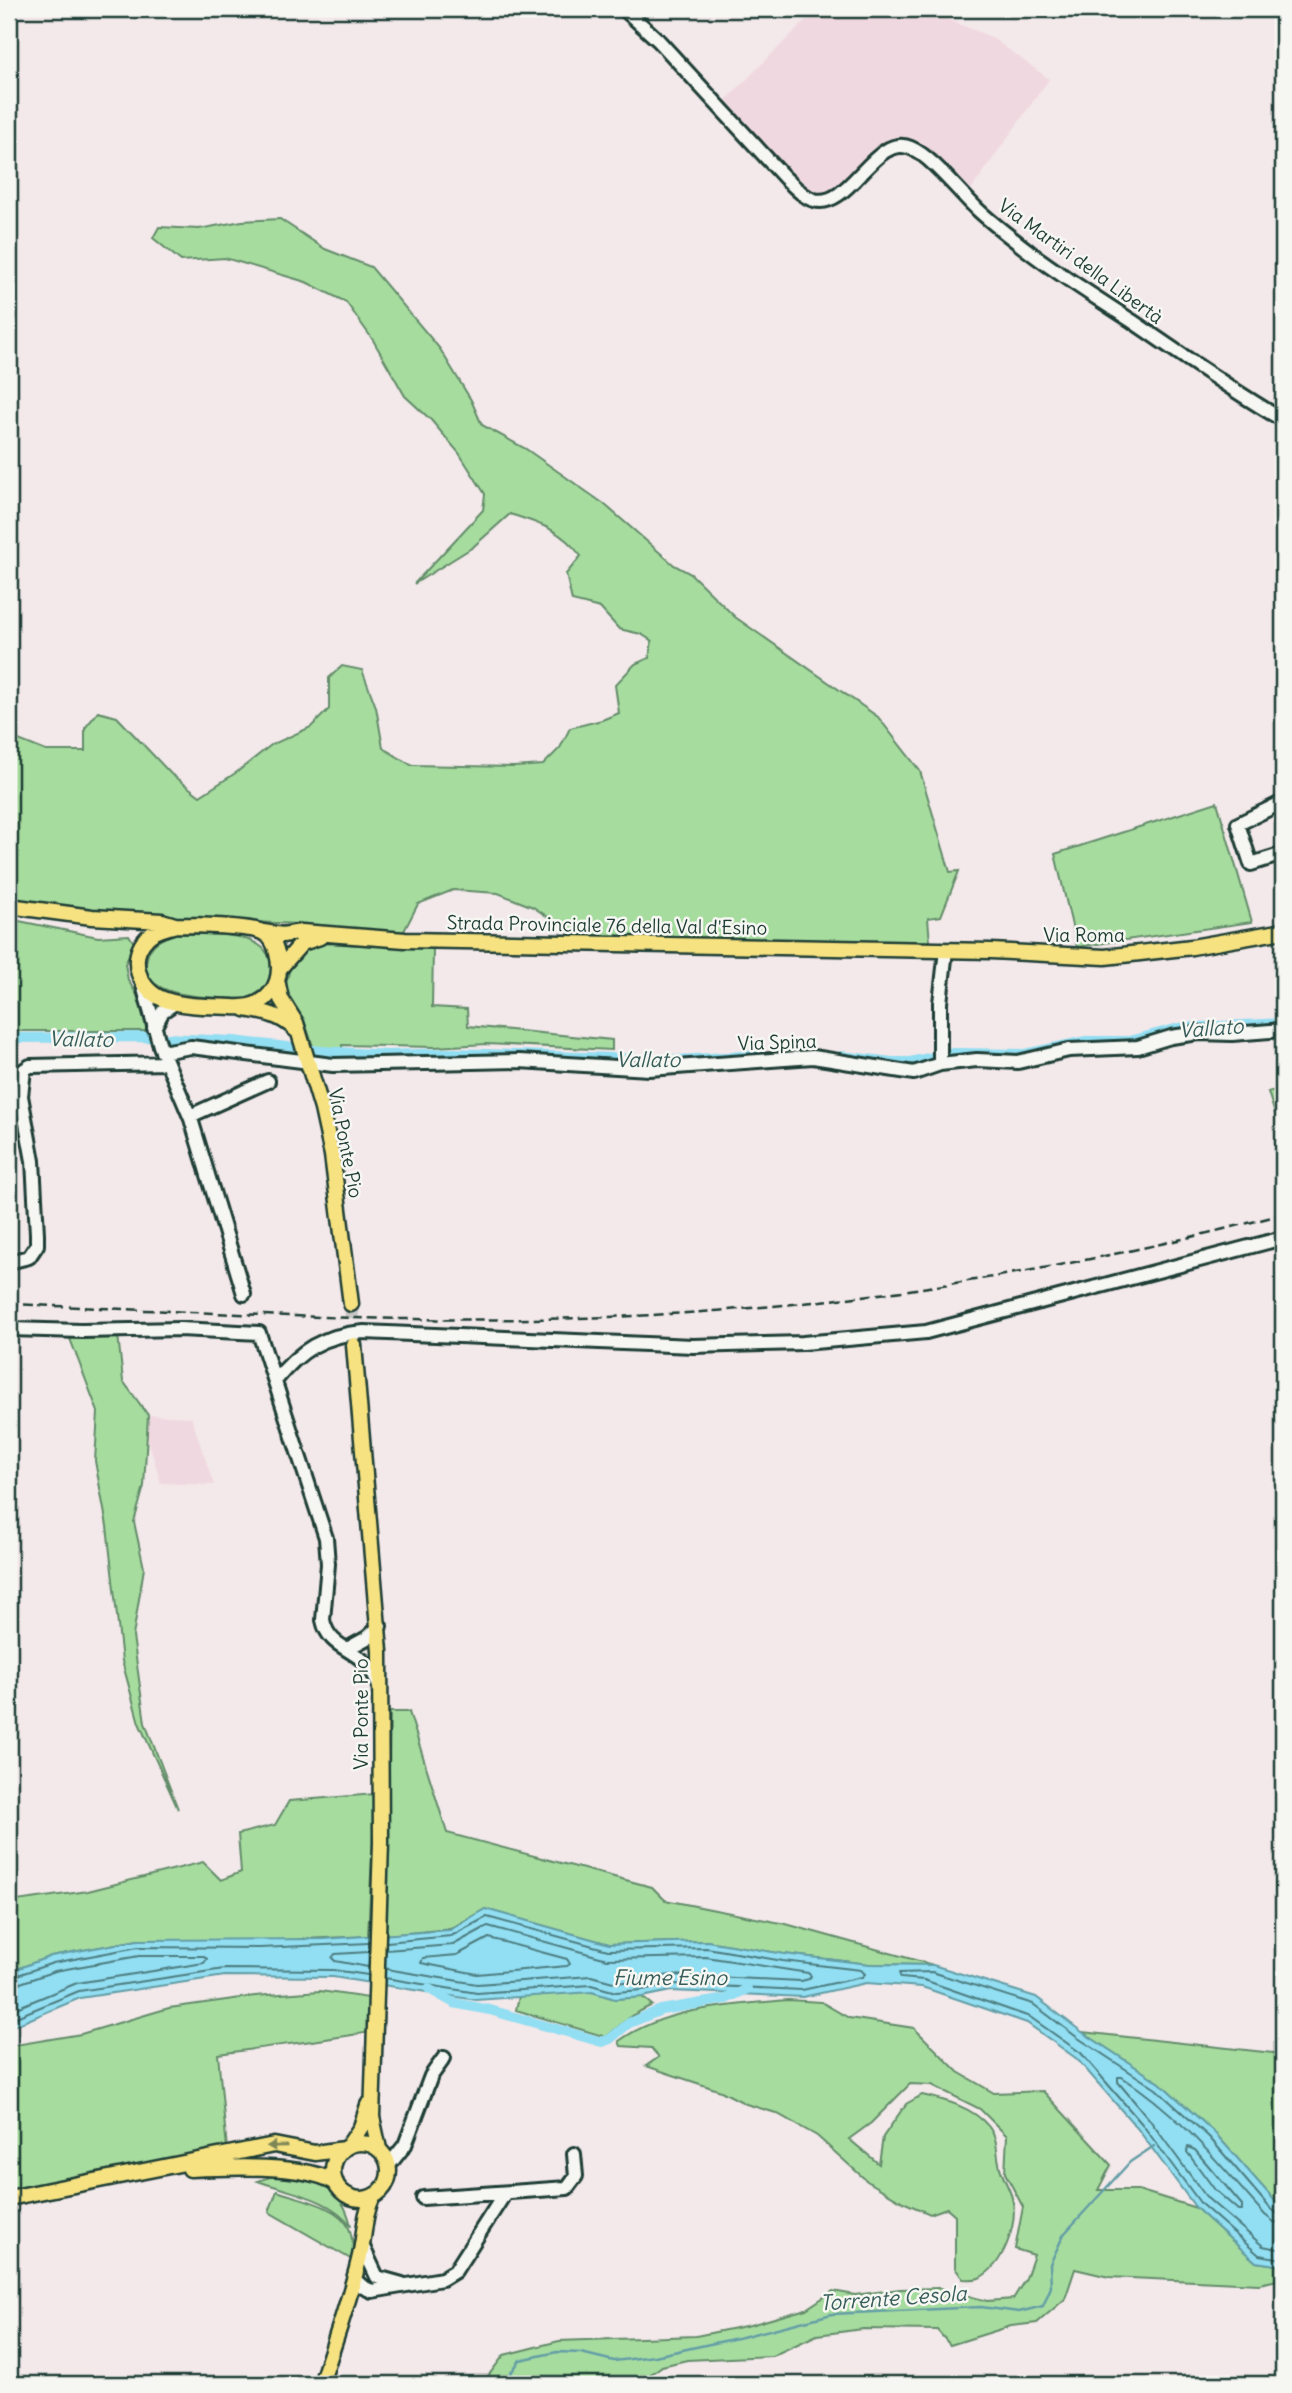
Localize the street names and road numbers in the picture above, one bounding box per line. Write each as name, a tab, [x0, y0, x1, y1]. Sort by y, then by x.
street label: Via Martiri della Libertà	[994, 193, 1168, 329]
street label: Strada Provinciale 76 della Val d'Esino	[447, 910, 767, 940]
street label: Via Roma	[1043, 923, 1125, 947]
street label: Via Spina	[737, 1029, 817, 1055]
street label: Via Ponte Pio	[324, 1086, 368, 1200]
street label: Via Ponte Pio	[349, 1658, 373, 1770]

